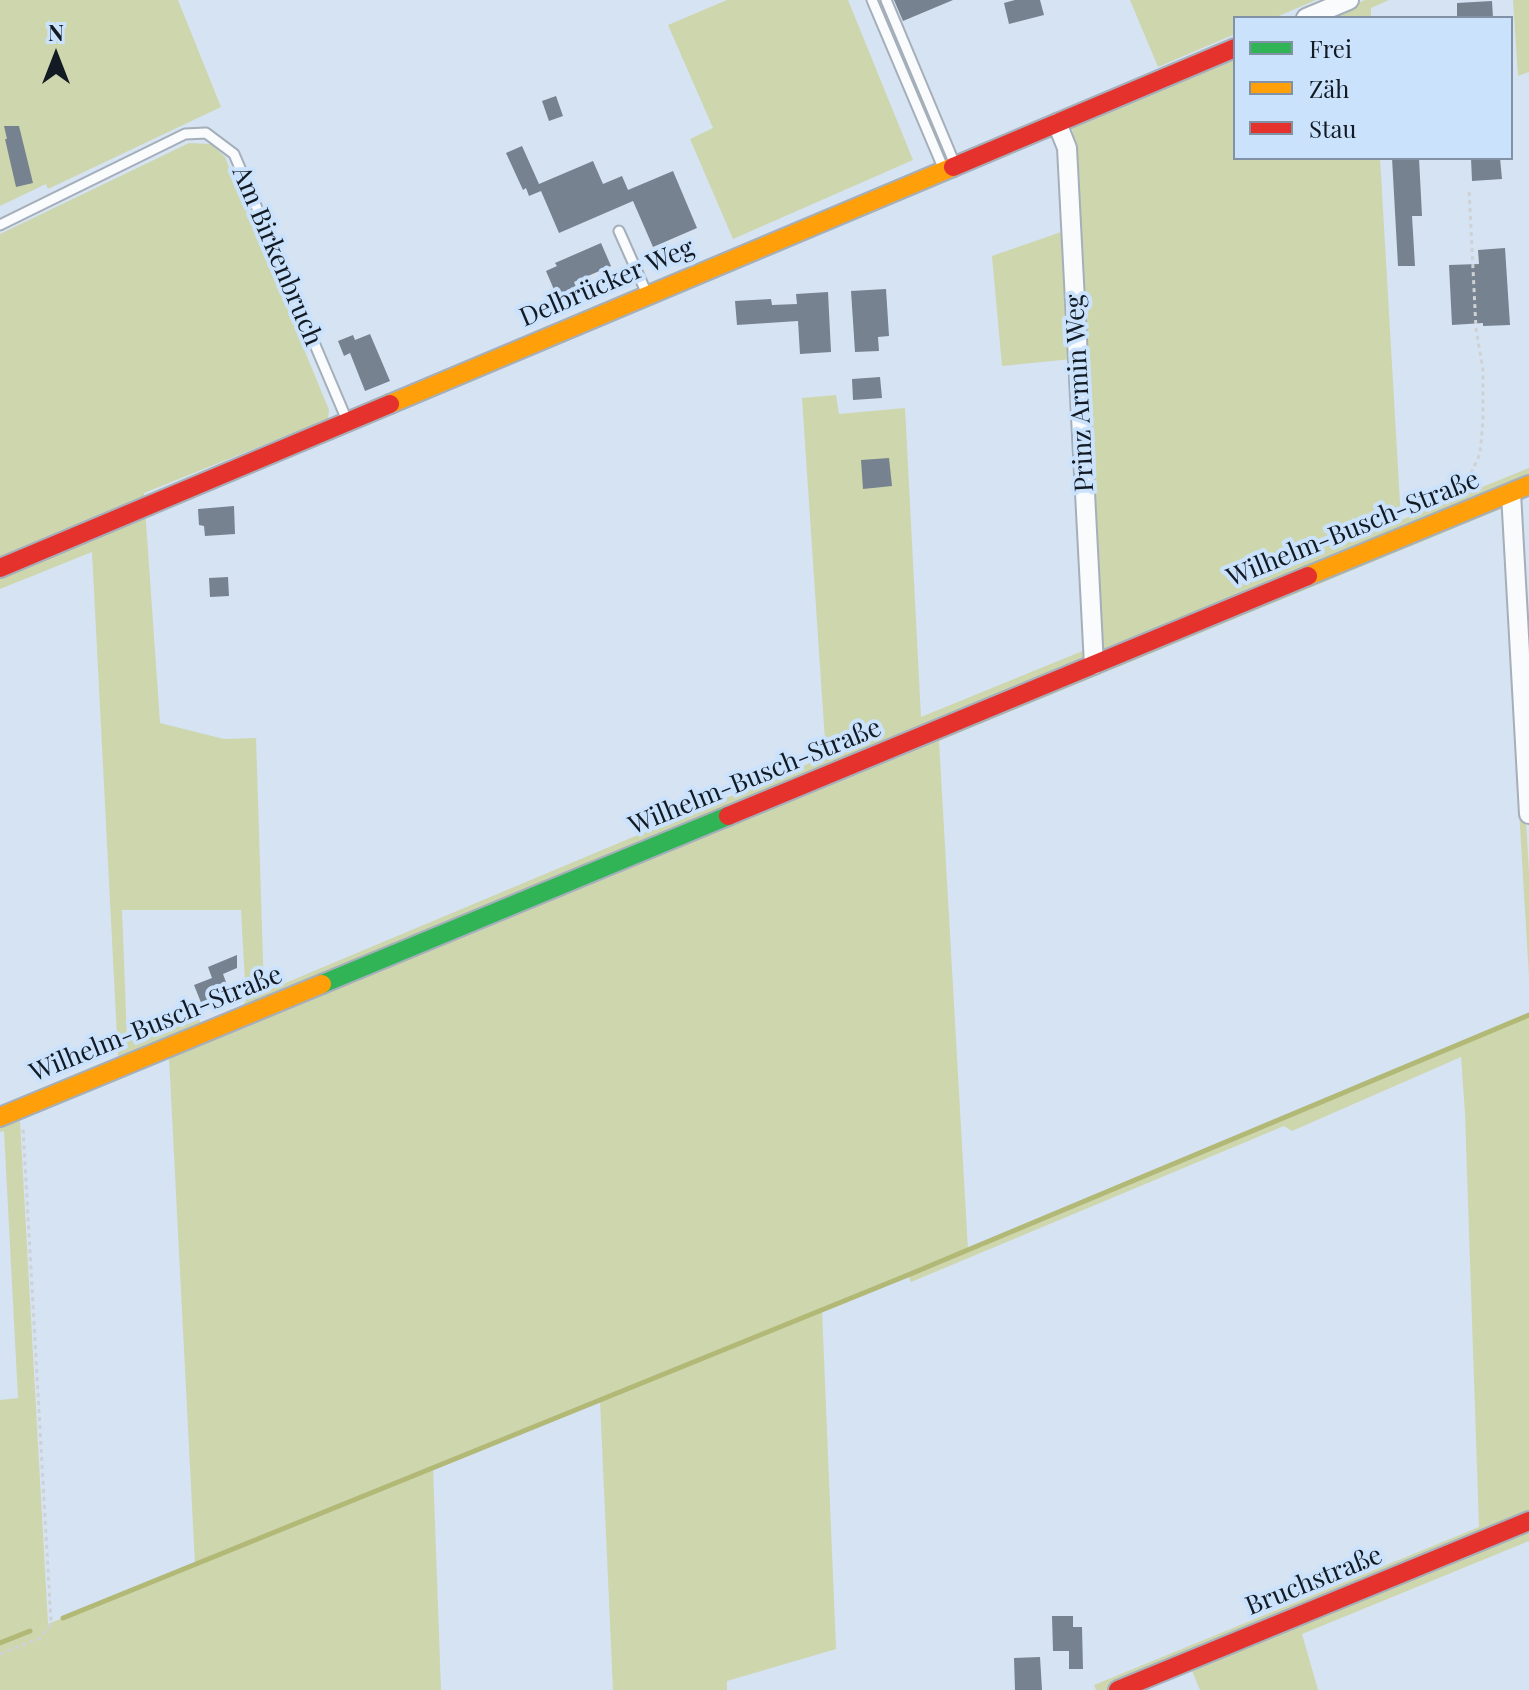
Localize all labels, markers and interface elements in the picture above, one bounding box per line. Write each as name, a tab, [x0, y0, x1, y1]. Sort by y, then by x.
north arrow	[16, 16, 96, 96]
legend	[1233, 16, 1513, 160]
text: N	[48, 17, 64, 47]
text: Frei	[1309, 32, 1352, 64]
text: Zäh	[1309, 72, 1349, 104]
text: Stau	[1309, 112, 1356, 144]
street label: Am Birkenbruch	[225, 161, 329, 351]
street label: Delbrücker Weg	[515, 232, 699, 334]
street label: Prinz Armin Weg	[1059, 293, 1101, 493]
street label: Wilhelm-Busch-Straße	[1222, 464, 1484, 594]
street label: Wilhelm-Busch-Straße	[624, 712, 886, 842]
street label: Wilhelm-Busch-Straße	[25, 959, 287, 1089]
street label: Bruchstraße	[1241, 1539, 1387, 1623]

